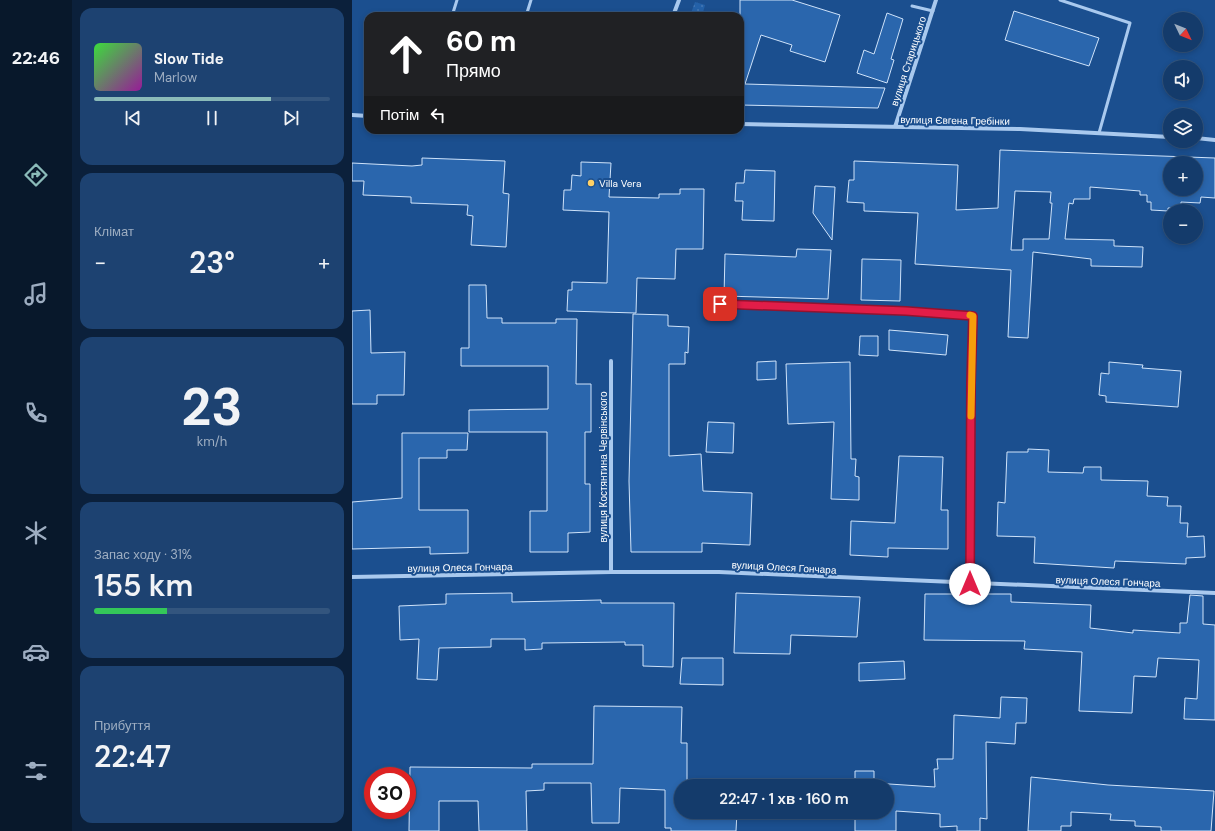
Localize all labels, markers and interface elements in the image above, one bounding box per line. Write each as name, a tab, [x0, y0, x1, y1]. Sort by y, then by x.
north arrow	[1163, 12, 1203, 52]
map controls	[1163, 12, 1203, 244]
street label: вулиця Старицького	[888, 14, 929, 108]
text: 60 m	[446, 23, 516, 60]
icon: ahead	[380, 28, 432, 80]
text: 22:46	[12, 46, 60, 70]
text: Slow Tide	[154, 49, 224, 69]
text: Прямо	[446, 59, 501, 83]
button: sound	[1163, 60, 1203, 100]
text: Marlow	[154, 69, 197, 86]
icon: left	[427, 104, 449, 126]
text: Потім	[380, 105, 419, 125]
icon: previous	[122, 107, 144, 129]
icon: pause	[201, 107, 223, 129]
icon: next	[280, 107, 302, 129]
button: layers	[1163, 108, 1203, 148]
street label: вулиця Євгена Гребінки	[900, 113, 1010, 128]
button: +	[1163, 156, 1203, 196]
icon: directions	[22, 161, 50, 189]
place label: Villa Vera	[599, 177, 642, 190]
marker: Villa Vera	[586, 178, 596, 188]
button: −	[1163, 204, 1203, 244]
text: Клімат	[94, 223, 134, 240]
text: 23°	[189, 243, 235, 282]
text: −	[94, 248, 106, 277]
text: +	[318, 248, 330, 277]
icon: music	[22, 280, 50, 308]
pin	[703, 287, 737, 321]
icon: arrive	[709, 293, 731, 315]
text: 23	[181, 373, 243, 441]
street label: вулиця Костянтина Червінського	[597, 391, 610, 543]
icon: phone	[22, 399, 50, 427]
text: km/h	[197, 433, 227, 450]
icon: climate	[22, 519, 50, 547]
text: Запас ходу · 31%	[94, 546, 192, 563]
street label: вулиця Олеся Гончара	[731, 558, 837, 577]
street label: вулиця Олеся Гончара	[407, 560, 513, 575]
position arrow	[949, 563, 991, 605]
text: 155 km	[94, 566, 193, 605]
street label: вулиця Олеся Гончара	[1055, 573, 1161, 590]
icon: car	[22, 638, 50, 666]
text: Прибуття	[94, 717, 150, 734]
text: 22:47	[94, 737, 171, 776]
icon: filters	[22, 757, 50, 785]
speed limit sign: 30	[364, 767, 416, 819]
text: 22:47 · 1 хв · 160 m	[719, 789, 849, 809]

